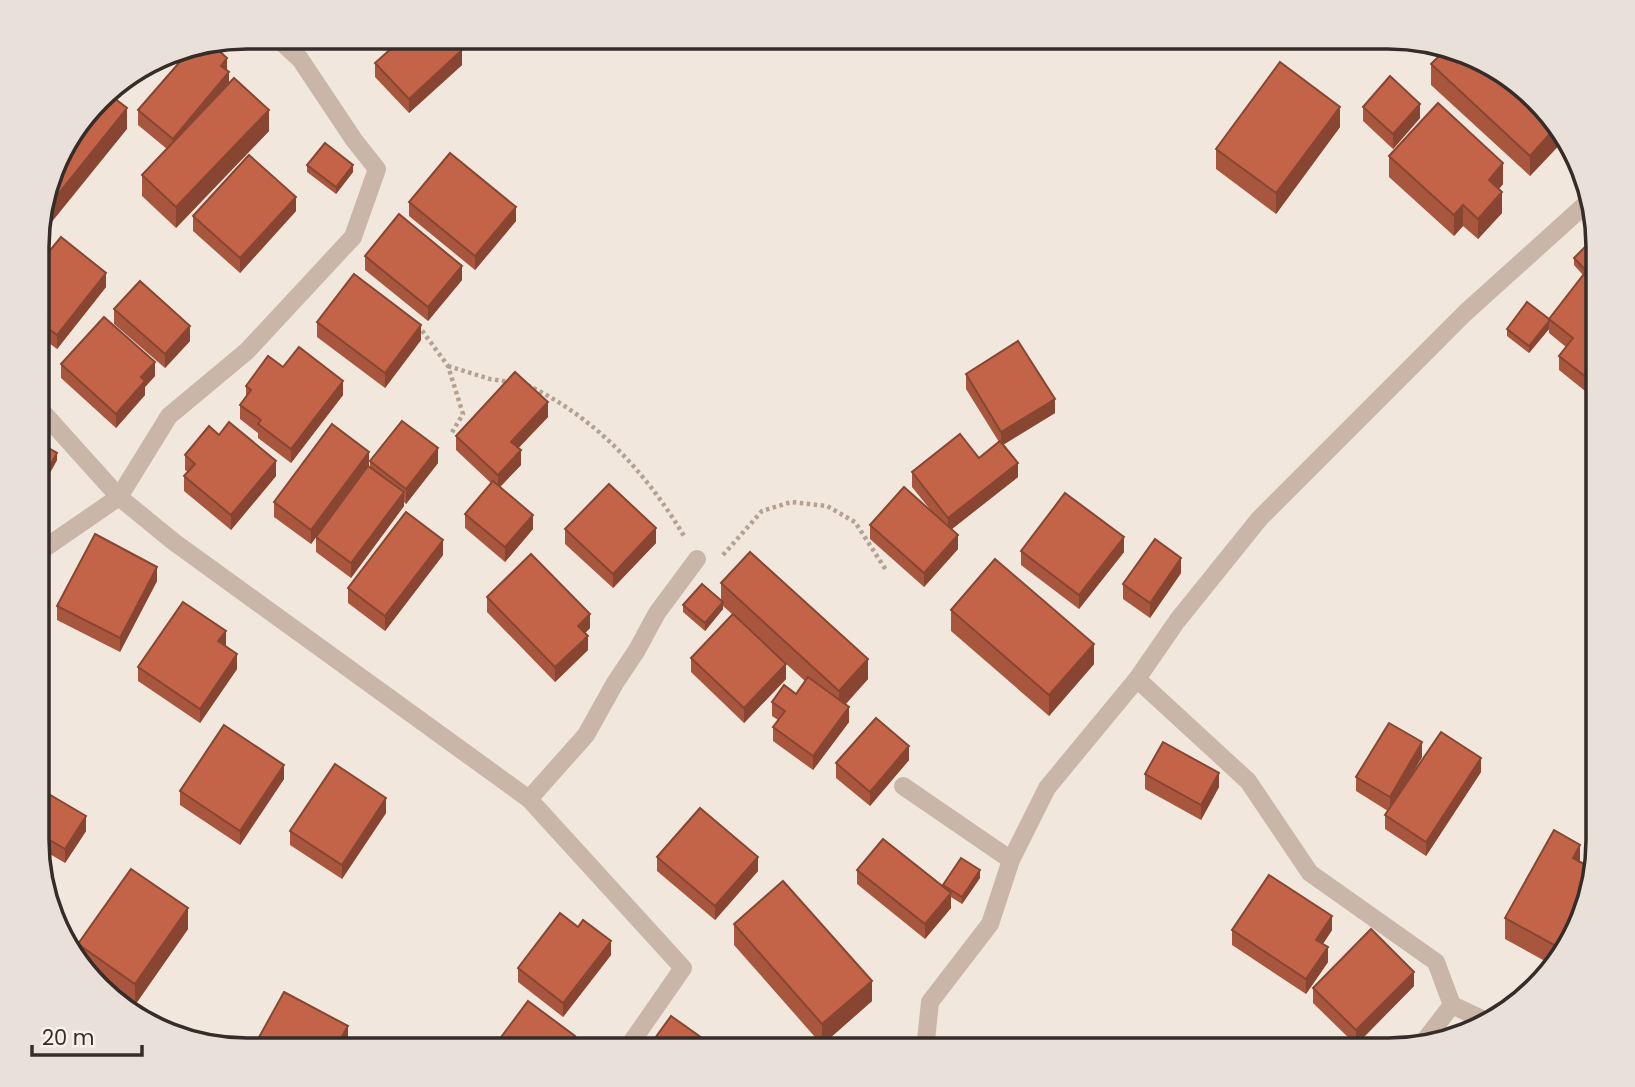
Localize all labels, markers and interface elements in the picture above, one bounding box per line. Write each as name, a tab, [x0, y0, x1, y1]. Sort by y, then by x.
scale bar	[32, 1014, 142, 1058]
text: 20 m	[42, 1023, 95, 1052]

